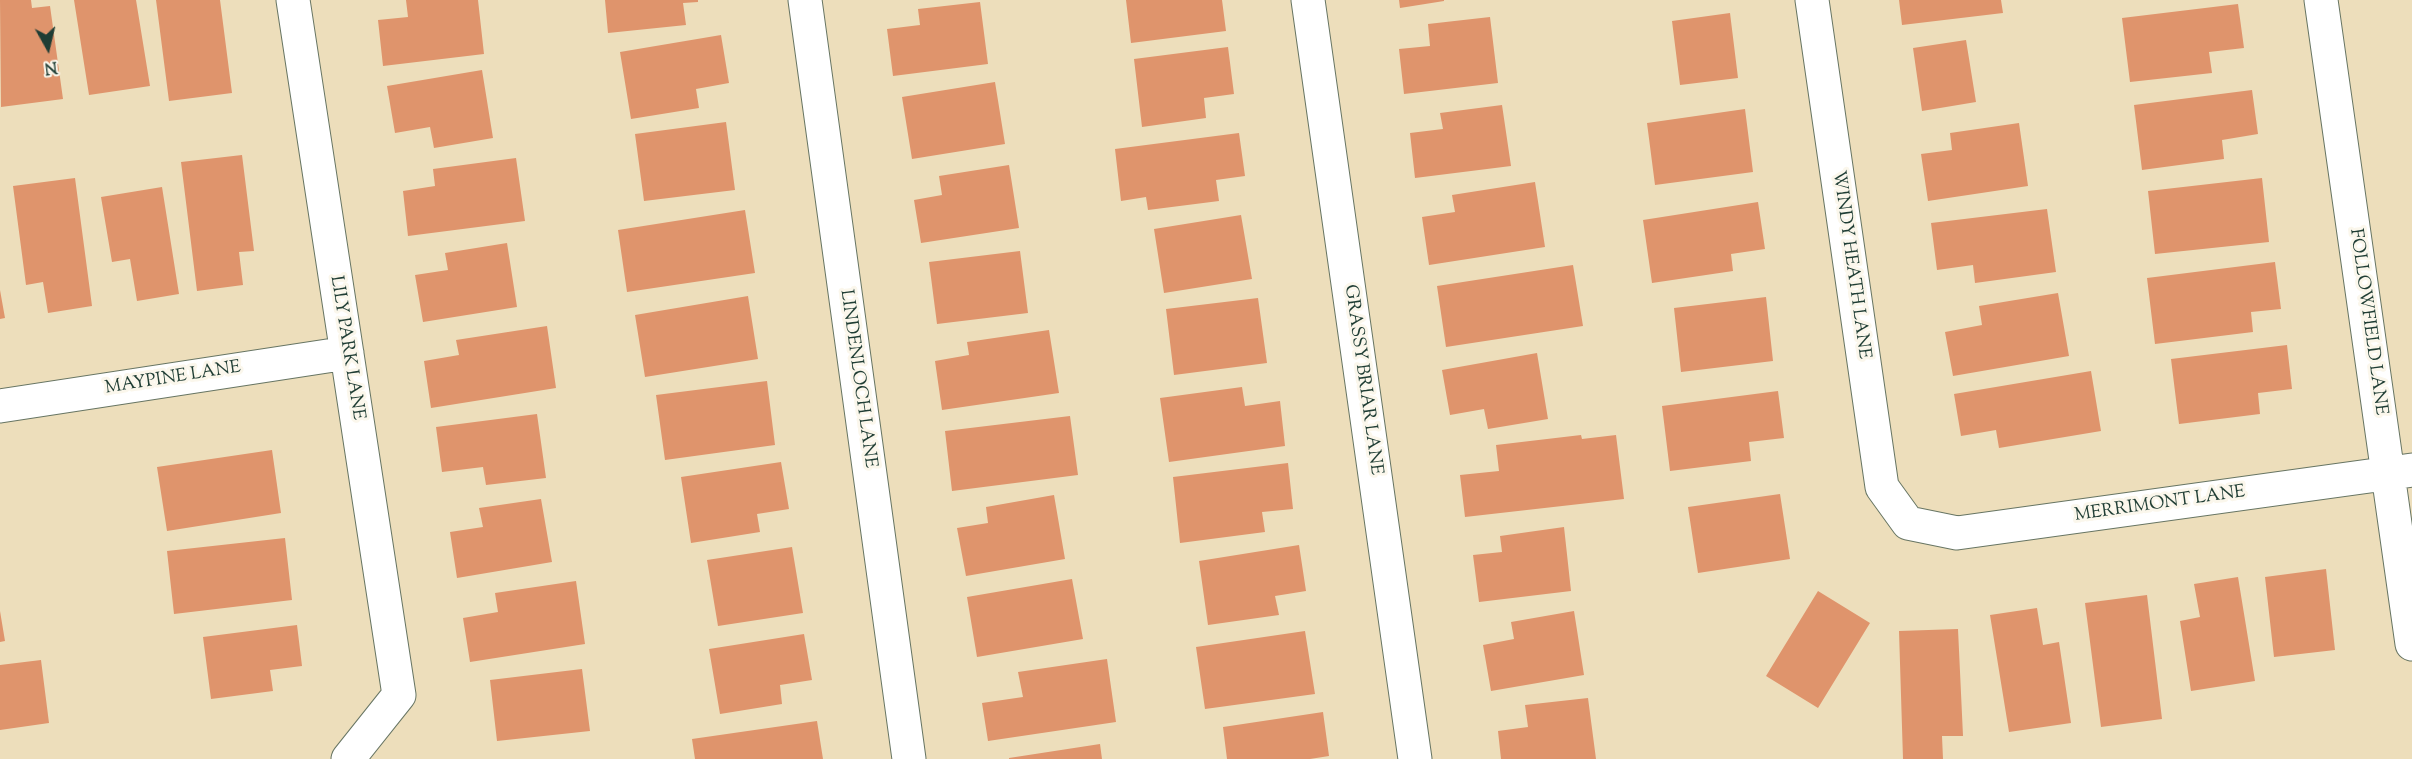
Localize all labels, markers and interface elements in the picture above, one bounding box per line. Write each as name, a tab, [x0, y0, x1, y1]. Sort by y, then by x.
north arrow	[18, 18, 78, 78]
text: N	[43, 54, 59, 79]
street label: WINDY HEATH LANE	[1826, 169, 1874, 361]
street label: FOLLOWFIELD LANE	[2343, 227, 2391, 417]
street label: LILY PARK LANE	[324, 274, 368, 422]
street label: GRASSY BRIAR LANE	[1338, 283, 1386, 477]
street label: LINDENLOCH LANE	[834, 288, 880, 470]
street label: MAYPINE LANE	[104, 358, 242, 400]
street label: MERRIMONT LANE	[2073, 482, 2247, 528]

